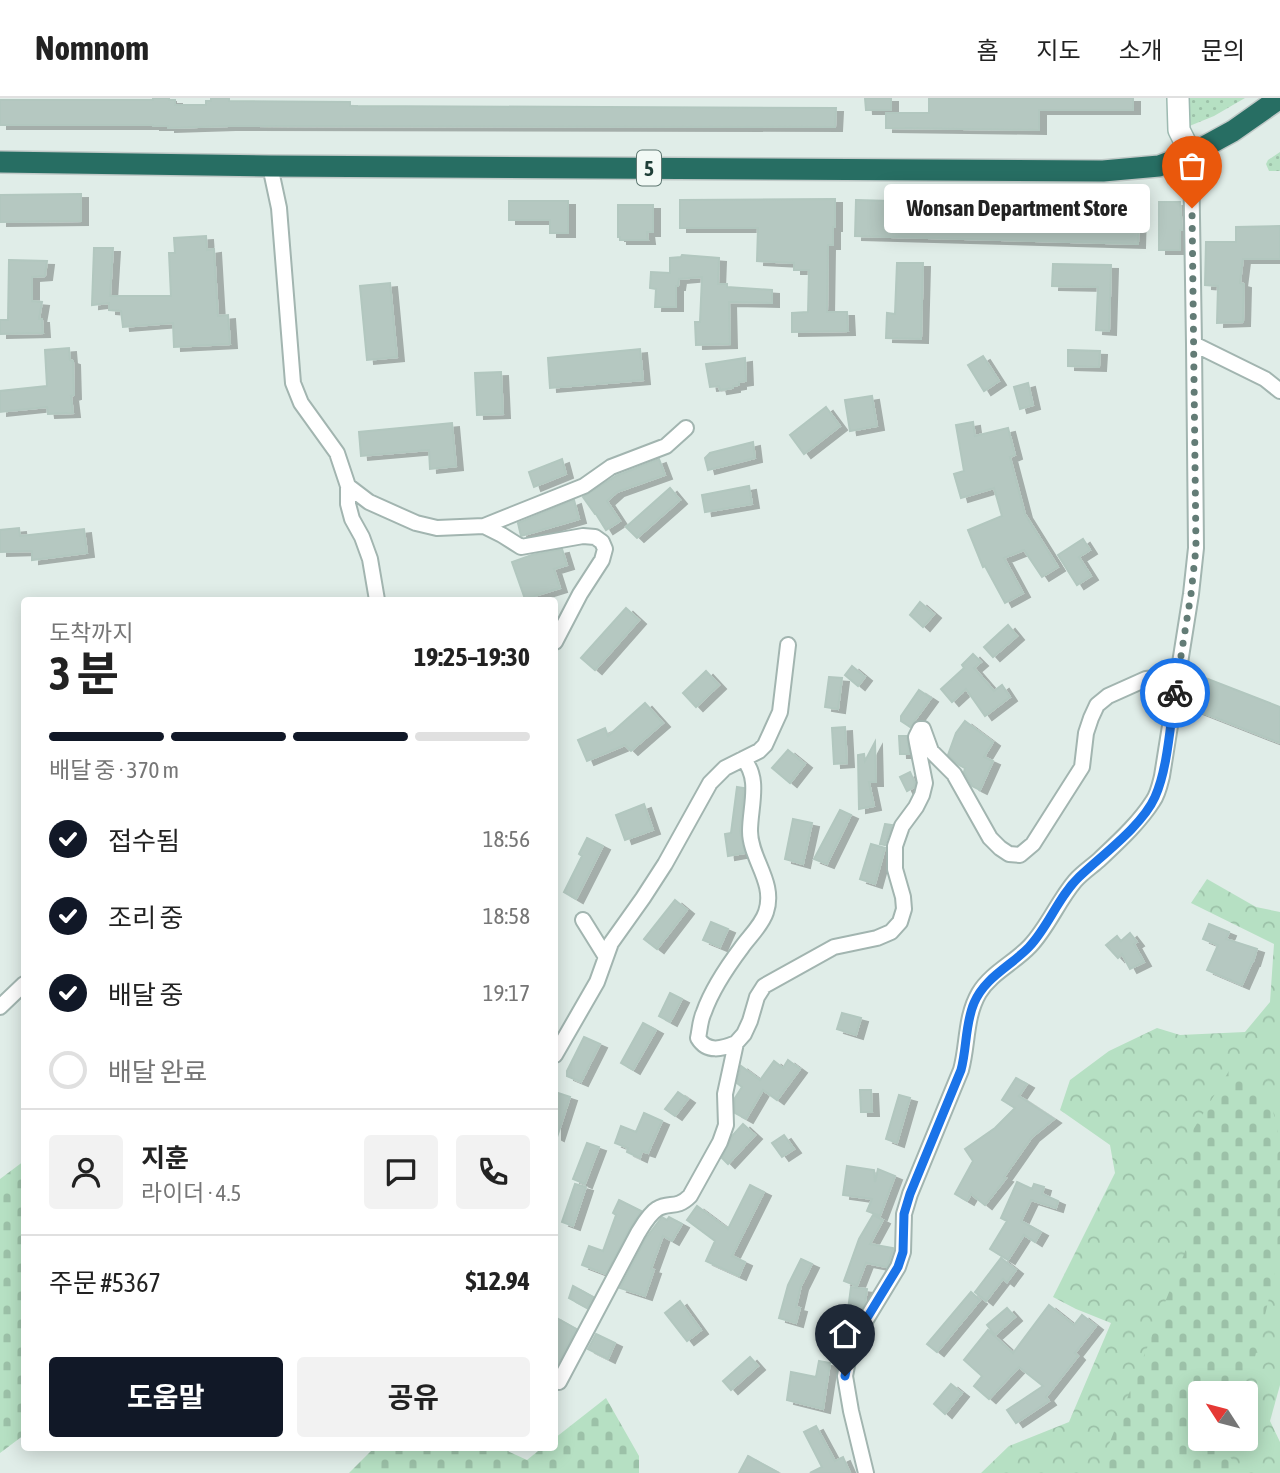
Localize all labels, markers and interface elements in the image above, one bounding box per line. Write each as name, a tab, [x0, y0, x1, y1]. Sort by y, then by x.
text: Nomnom	[35, 29, 149, 67]
text: 홈	[976, 37, 998, 64]
text: 지도	[1036, 37, 1081, 64]
text: 소개	[1119, 37, 1163, 64]
text: 문의	[1201, 37, 1245, 64]
pin	[1162, 136, 1222, 208]
icon: bag	[1173, 147, 1211, 185]
road number: 5	[637, 150, 661, 186]
callout: Wonsan Department Store	[884, 184, 1150, 232]
text: Wonsan Department Store	[906, 195, 1128, 221]
text: 도착까지	[49, 620, 134, 646]
text: 19:25–19:30	[414, 642, 530, 672]
text: 3 분	[49, 647, 119, 700]
courier	[1140, 658, 1210, 728]
icon: bike	[1156, 674, 1194, 712]
text: 배달 중 · 370 m	[49, 757, 179, 783]
icon: check	[49, 820, 87, 858]
text: 접수됨	[108, 826, 180, 856]
text: 18:56	[483, 826, 530, 852]
icon: check	[49, 897, 87, 935]
text: 조리 중	[108, 903, 183, 933]
text: 18:58	[483, 903, 530, 929]
icon: check	[49, 974, 87, 1012]
text: 배달 중	[108, 980, 183, 1010]
text: 19:17	[483, 980, 530, 1006]
text: 배달 완료	[108, 1057, 207, 1087]
button: person	[49, 1135, 123, 1209]
button: chat	[364, 1135, 438, 1209]
button: phone	[456, 1135, 530, 1209]
text: 지훈	[141, 1143, 189, 1173]
text: 라이더 · 4.5	[141, 1180, 241, 1206]
text: $12.94	[466, 1266, 530, 1296]
text: 주문 #5367	[49, 1268, 161, 1298]
pin	[815, 1304, 875, 1376]
icon: home	[826, 1315, 864, 1353]
button: 도움말	[49, 1357, 283, 1437]
button: 공유	[297, 1357, 530, 1437]
north arrow	[1188, 1381, 1258, 1451]
map controls	[1188, 1381, 1258, 1451]

